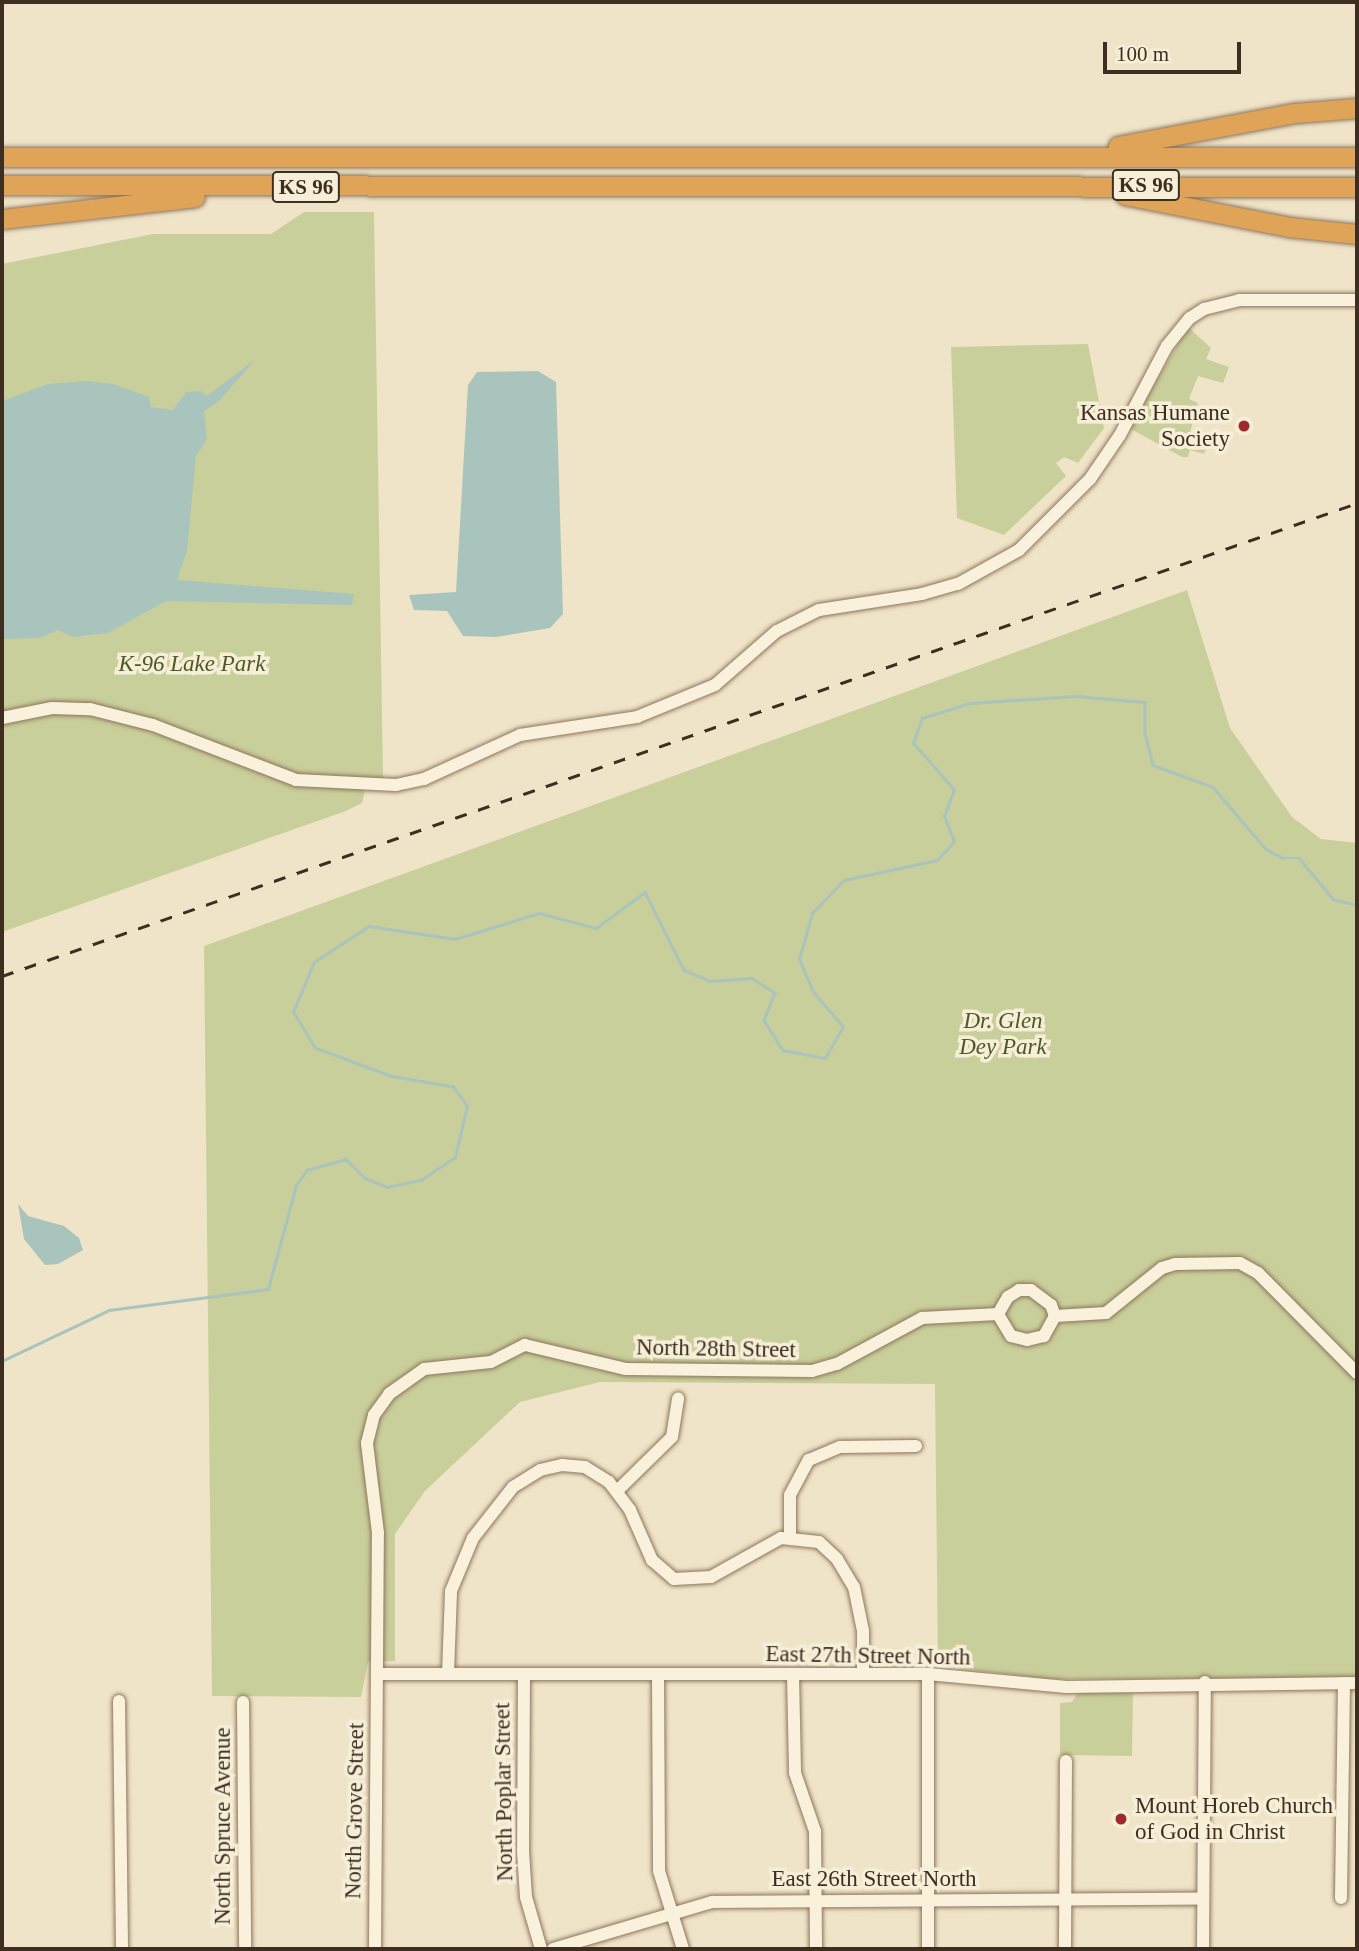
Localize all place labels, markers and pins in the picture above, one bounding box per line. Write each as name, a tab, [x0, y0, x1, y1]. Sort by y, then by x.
place label: Kansas Humane Society	[1080, 399, 1230, 453]
marker: Kansas Humane Society	[1236, 418, 1252, 434]
place label: Mount Horeb Church of God in Christ	[1135, 1792, 1333, 1846]
marker: Mount Horeb Church of God in Christ	[1113, 1811, 1129, 1827]

